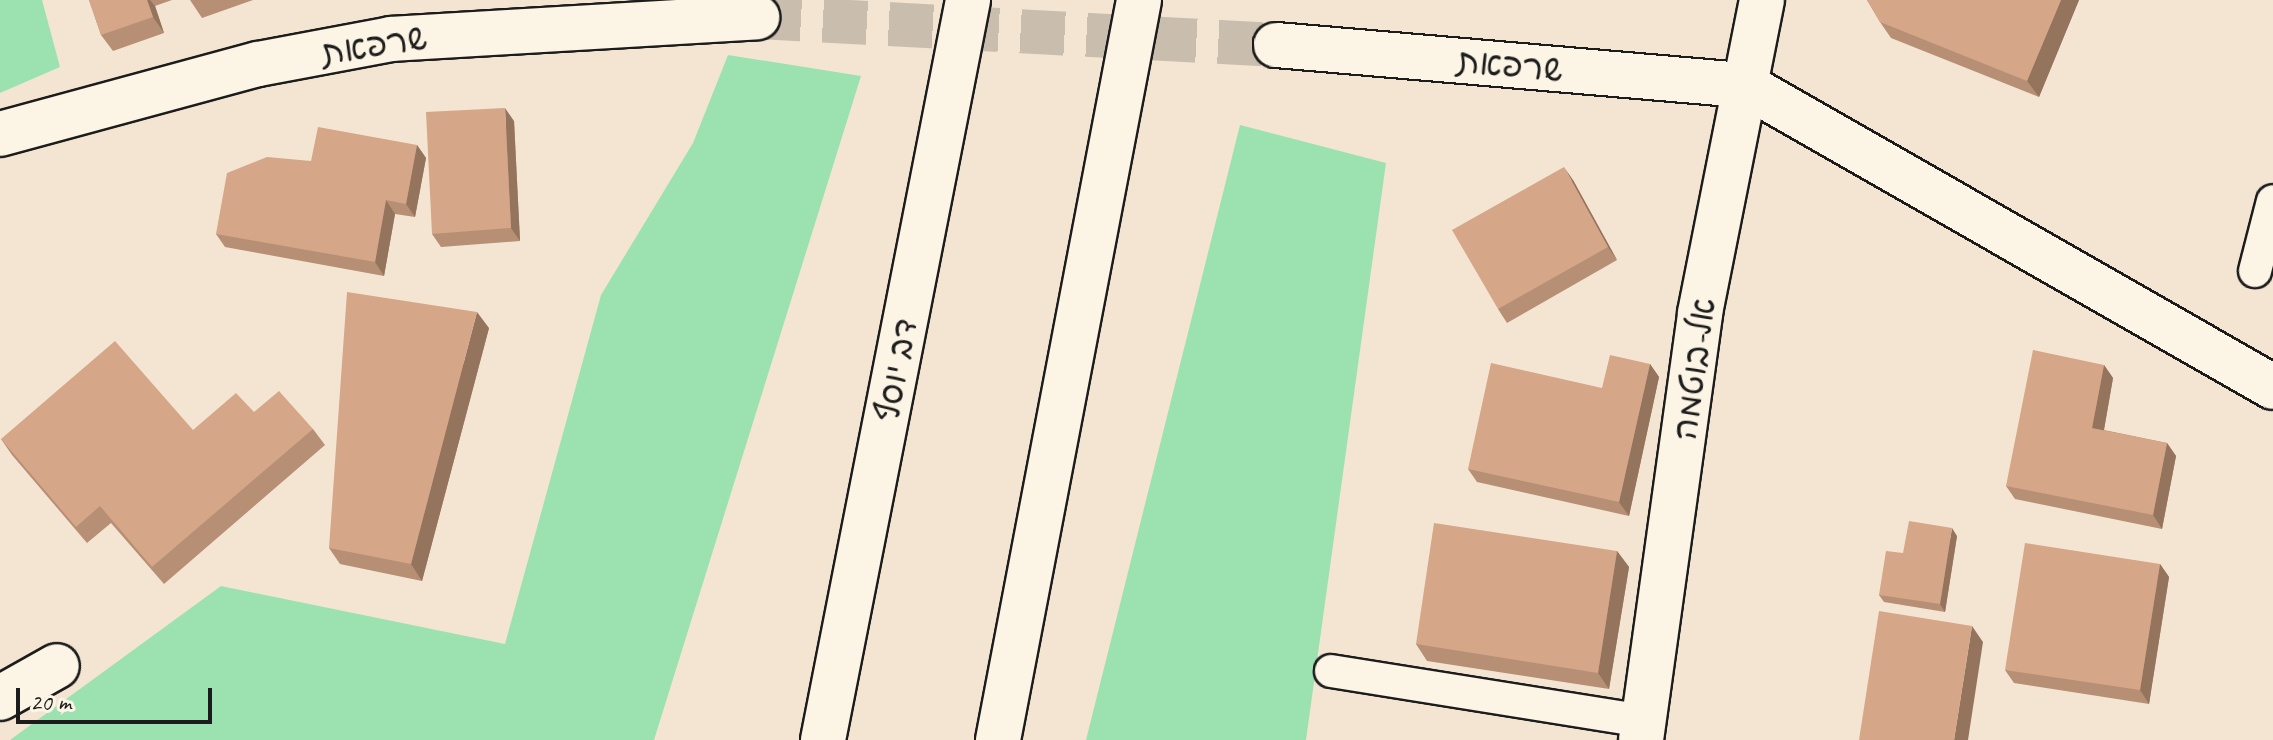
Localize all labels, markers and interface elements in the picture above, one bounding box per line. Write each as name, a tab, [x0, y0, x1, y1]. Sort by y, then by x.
street label: שרפאת	[318, 17, 430, 73]
street label: שרפאת	[1455, 40, 1565, 90]
street label: אל-בוטמה	[1664, 295, 1724, 443]
street label: דב יוסף	[866, 315, 926, 425]
scale bar	[20, 672, 216, 722]
text: 20 m	[30, 687, 71, 717]

